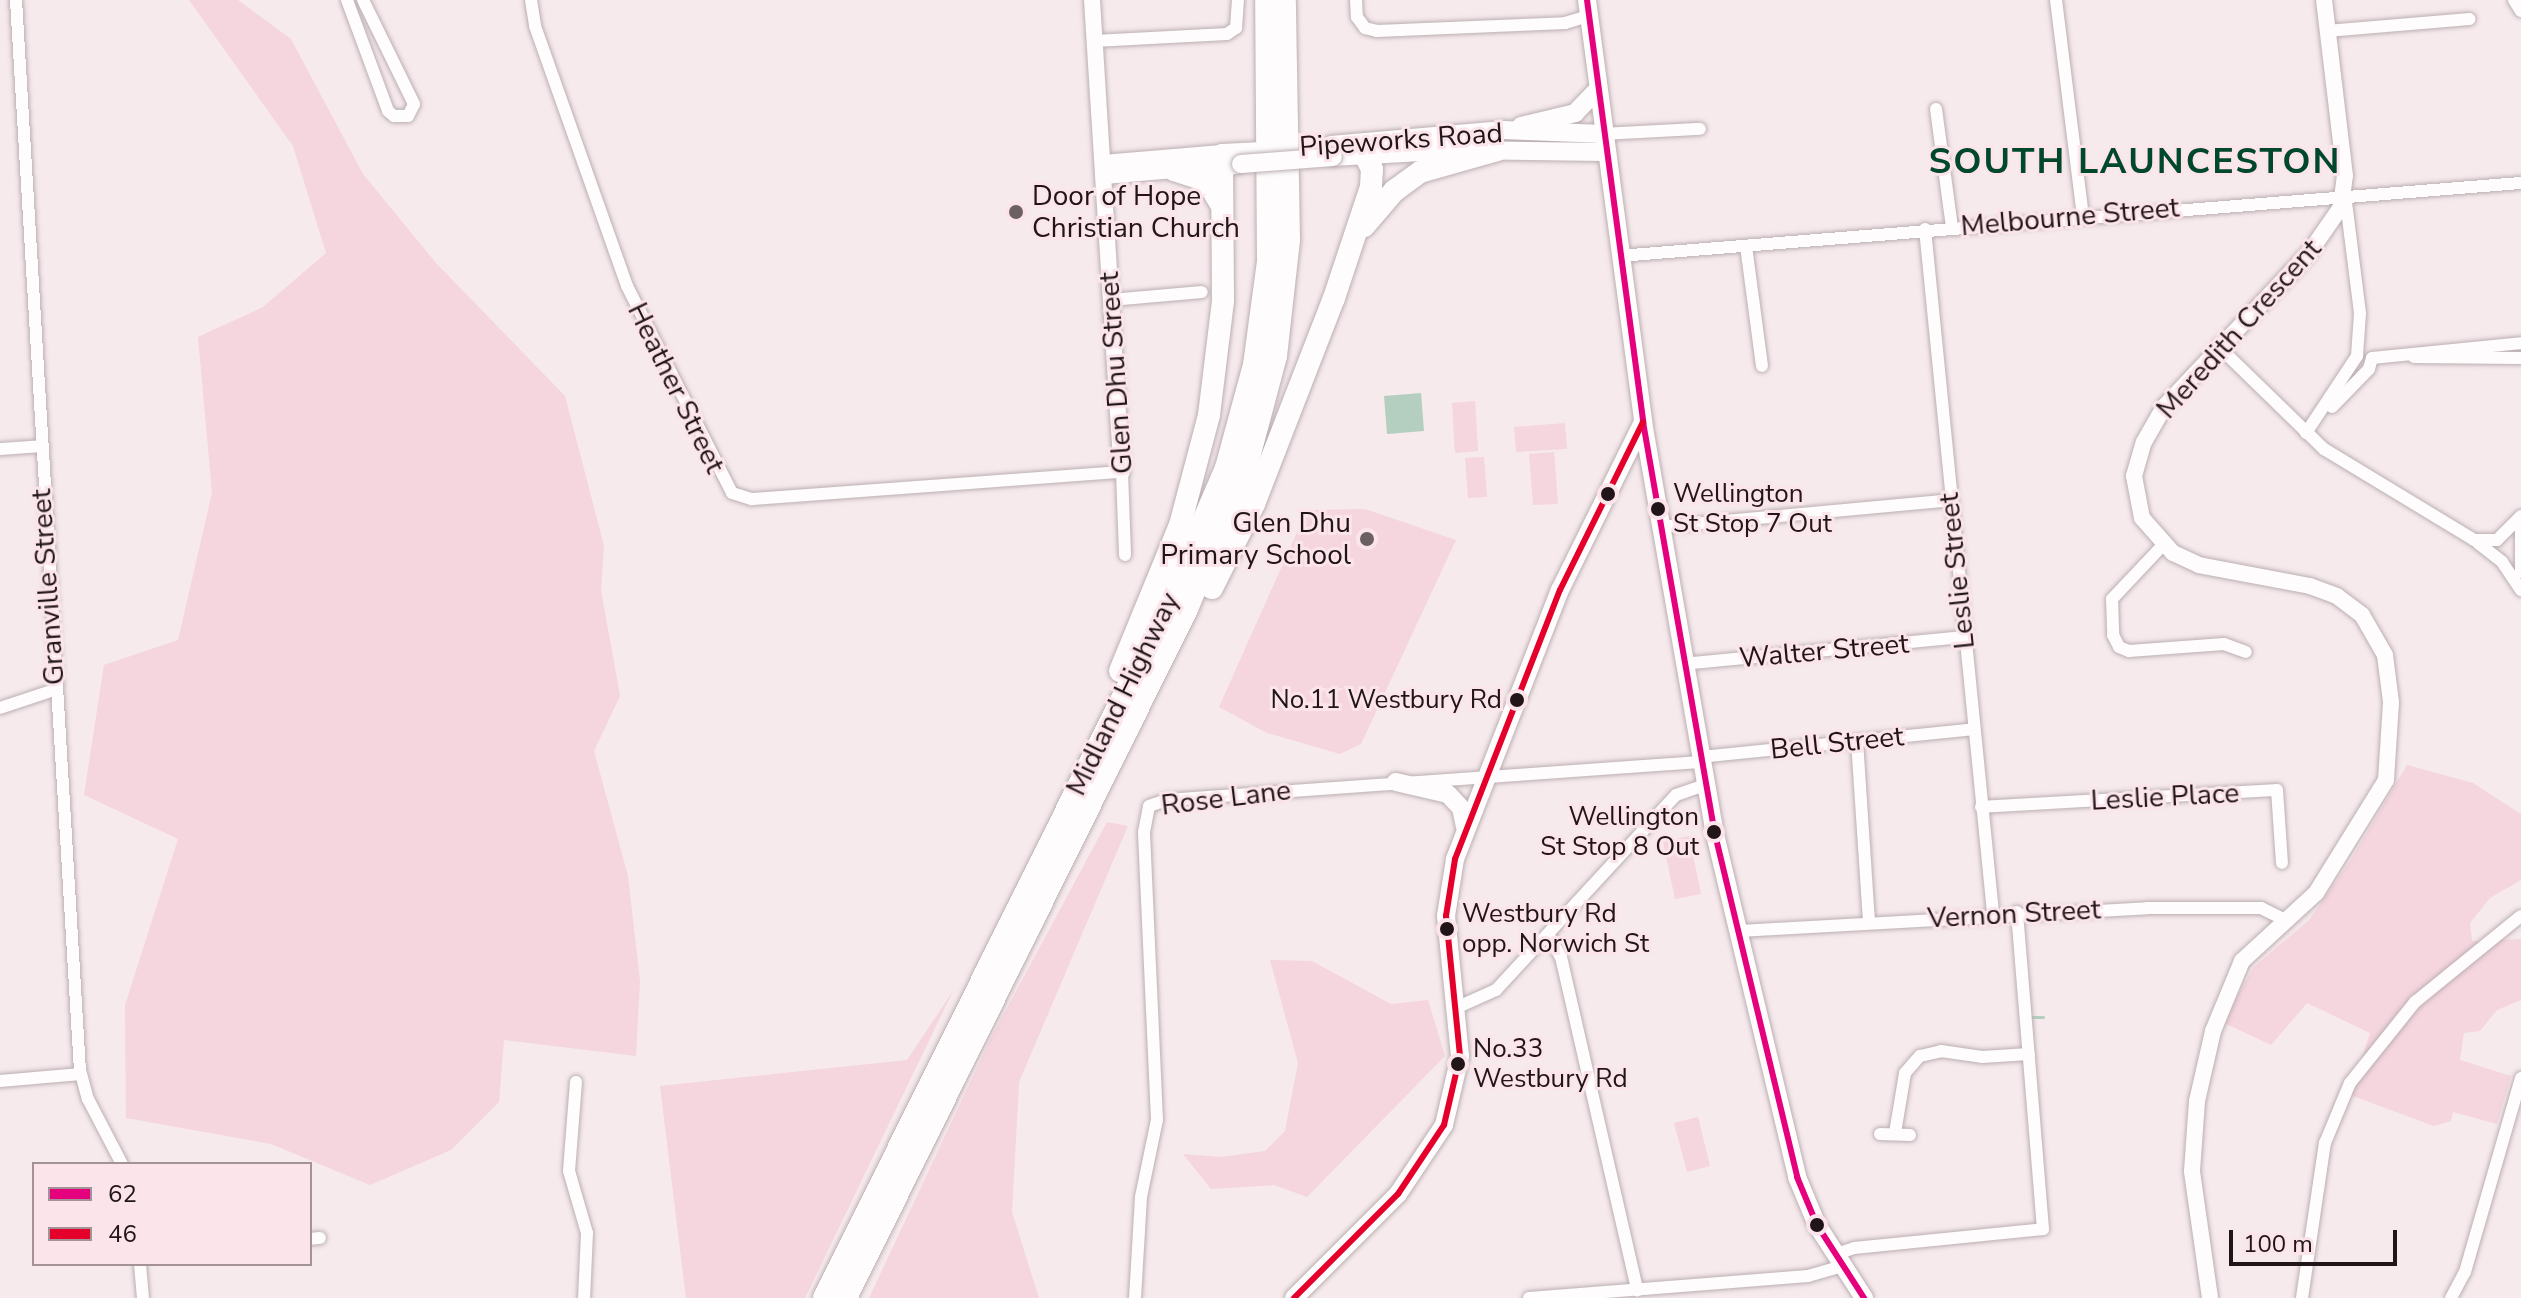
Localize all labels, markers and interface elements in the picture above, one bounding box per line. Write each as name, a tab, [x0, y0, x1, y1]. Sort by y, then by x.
street label: Pipeworks Road	[1298, 116, 1504, 164]
district label: SOUTH LAUNCESTON	[1929, 140, 2341, 184]
place label: Door of Hope Christian Church	[1032, 179, 1240, 245]
street label: Melbourne Street	[1959, 191, 2181, 243]
marker: Door of Hope Christian Church	[1007, 203, 1025, 221]
street label: Meredith Crescent	[2150, 232, 2328, 426]
street label: Glen Dhu Street	[1092, 271, 1140, 475]
street label: Heather Street	[620, 297, 732, 479]
place label: Wellington St Stop 7 Out	[1673, 478, 1832, 540]
unlabelled marker	[1600, 486, 1616, 502]
street label: Granville Street	[24, 488, 72, 686]
street label: Leslie Street	[1932, 491, 1982, 651]
marker: Wellington St Stop 7 Out	[1650, 501, 1666, 517]
place label: Glen Dhu Primary School	[1160, 506, 1351, 572]
marker: Glen Dhu Primary School	[1358, 530, 1376, 548]
street label: Midland Highway	[1059, 587, 1187, 801]
street label: Walter Street	[1738, 627, 1910, 675]
place label: No.11 Westbury Rd	[1271, 684, 1502, 716]
marker: No.11 Westbury Rd	[1509, 692, 1525, 708]
street label: Bell Street	[1769, 719, 1905, 767]
street label: Rose Lane	[1159, 773, 1293, 823]
street label: Leslie Place	[2090, 776, 2240, 818]
place label: Wellington St Stop 8 Out	[1540, 801, 1699, 862]
marker: Wellington St Stop 8 Out	[1706, 824, 1722, 840]
street label: Vernon Street	[1926, 893, 2102, 935]
place label: Westbury Rd opp. Norwich St	[1462, 898, 1649, 960]
marker: Westbury Rd opp. Norwich St	[1439, 921, 1455, 937]
place label: No.33 Westbury Rd	[1473, 1033, 1628, 1094]
marker: No.33 Westbury Rd	[1450, 1056, 1466, 1072]
legend	[32, 1162, 312, 1266]
text: 62	[108, 1178, 137, 1210]
scale bar	[2233, 1214, 2401, 1264]
unlabelled marker	[1809, 1217, 1825, 1233]
text: 46	[108, 1218, 137, 1250]
text: 100 m	[2243, 1228, 2313, 1260]

